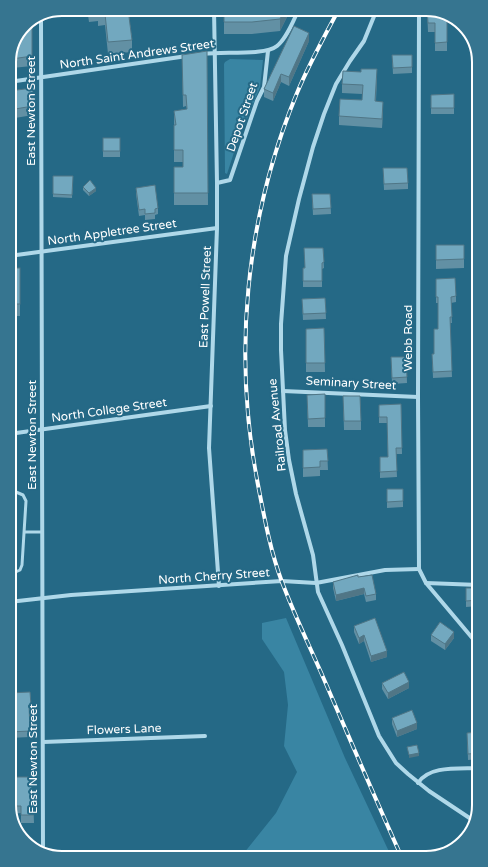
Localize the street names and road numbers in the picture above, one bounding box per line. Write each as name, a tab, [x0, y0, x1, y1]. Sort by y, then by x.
street label: North Saint Andrews Street	[59, 36, 216, 72]
street label: East Newton Street	[24, 55, 38, 166]
street label: Depot Street	[224, 80, 261, 154]
street label: North Appletree Street	[47, 216, 178, 248]
street label: East Powell Street	[196, 245, 214, 348]
street label: Webb Road	[401, 305, 415, 371]
street label: Seminary Street	[305, 374, 397, 392]
street label: Railroad Avenue	[265, 378, 289, 472]
street label: East Newton Street	[25, 379, 39, 490]
street label: North College Street	[50, 395, 168, 425]
street label: North Cherry Street	[158, 565, 271, 587]
street label: East Newton Street	[26, 703, 40, 814]
street label: Flowers Lane	[86, 721, 162, 737]

